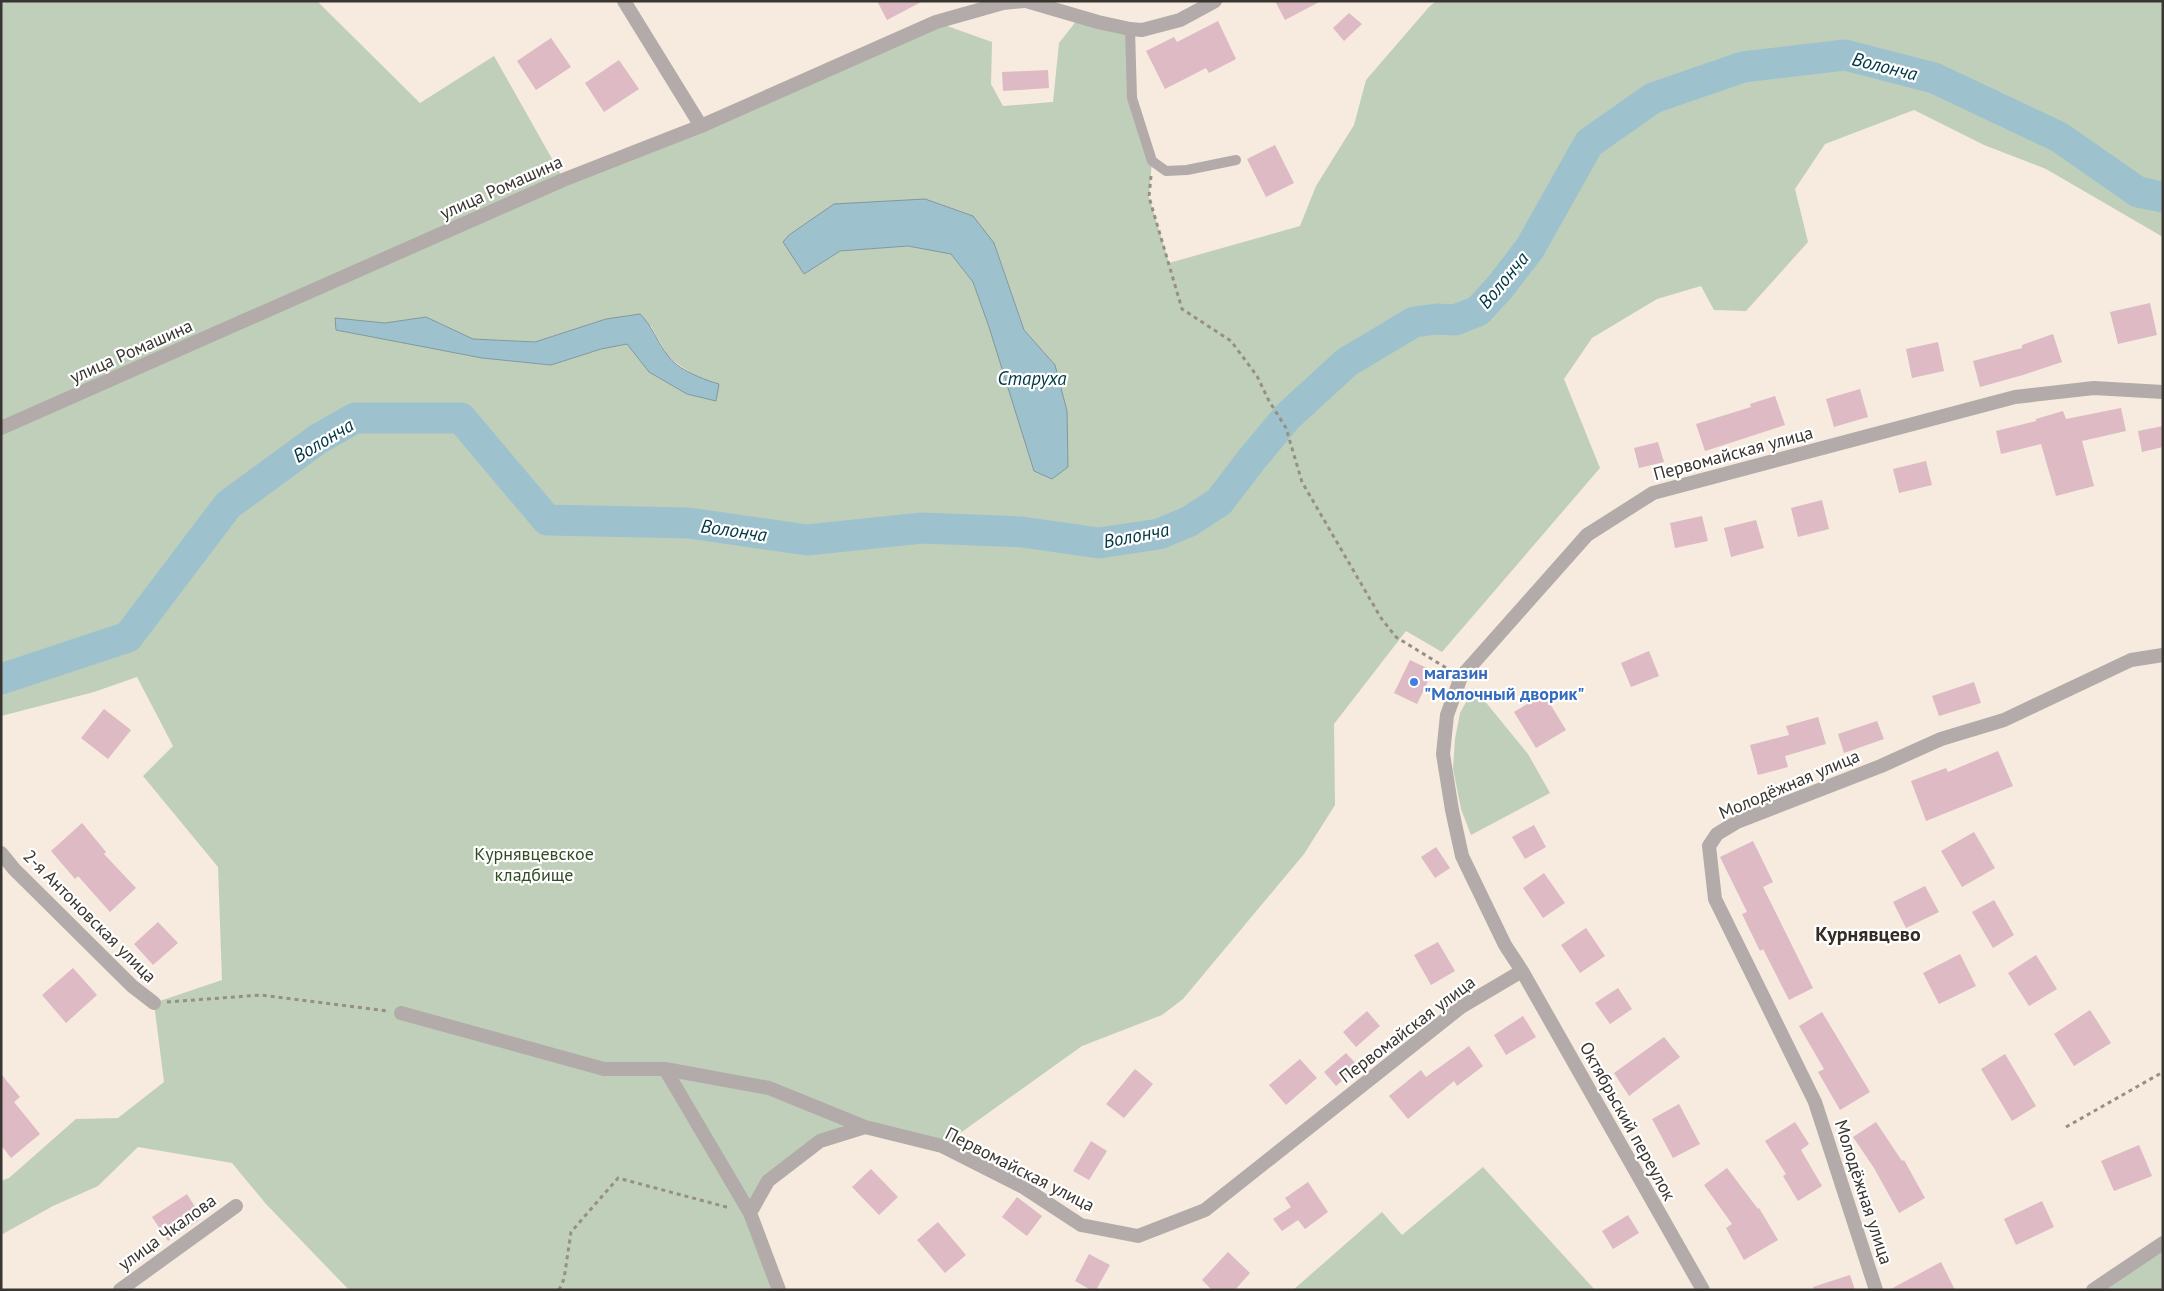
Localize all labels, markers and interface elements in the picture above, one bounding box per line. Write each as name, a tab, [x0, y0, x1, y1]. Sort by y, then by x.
water label: Волонча	[1850, 46, 1921, 86]
street label: улица Ромашина	[436, 150, 566, 224]
water label: Волонча	[1472, 246, 1534, 313]
street label: улица Ромашина	[66, 314, 196, 388]
water label: Старуха	[998, 366, 1067, 390]
water label: Волонча	[288, 412, 358, 467]
street label: Первомайская улица	[1651, 421, 1815, 485]
water label: Волонча	[699, 513, 769, 547]
water label: Волонча	[1101, 517, 1172, 553]
place label: магазин "Молочный дворик"	[1424, 661, 1585, 705]
marker: магазин "Молочный дворик"	[1408, 676, 1420, 688]
street label: Молодёжная улица	[1715, 744, 1863, 824]
park label: Курнявцевское кладбище	[474, 842, 594, 886]
street label: 2-я Антоновская улица	[19, 845, 161, 987]
district label: Курнявцево	[1815, 921, 1921, 947]
street label: Первомайская улица	[1334, 970, 1480, 1088]
street label: Октябрьский переулок	[1575, 1038, 1681, 1205]
street label: Молодёжная улица	[1830, 1117, 1898, 1267]
street label: Первомайская улица	[941, 1121, 1099, 1217]
street label: улица Чкалова	[113, 1189, 221, 1275]

